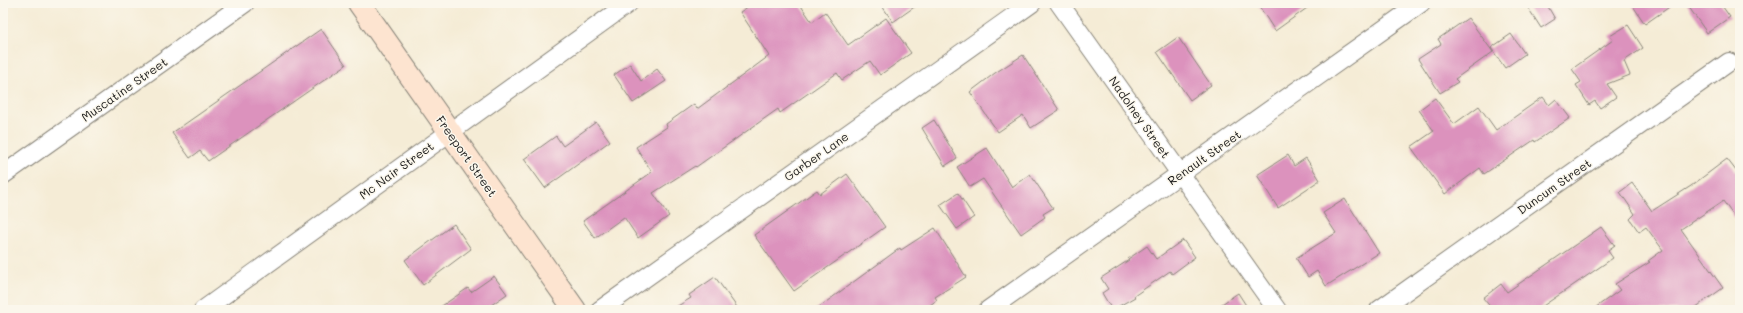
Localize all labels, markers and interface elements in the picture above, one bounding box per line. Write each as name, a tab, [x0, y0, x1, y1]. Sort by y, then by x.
street label: Muscatine Street	[78, 53, 170, 125]
street label: Nadolney Street	[1106, 73, 1174, 161]
street label: Freeport Street	[433, 112, 501, 200]
street label: Renault Street	[1164, 126, 1244, 188]
street label: Garber Lane	[781, 128, 851, 184]
street label: Mc Nair Street	[355, 138, 437, 202]
street label: Duncum Street	[1514, 155, 1594, 217]

